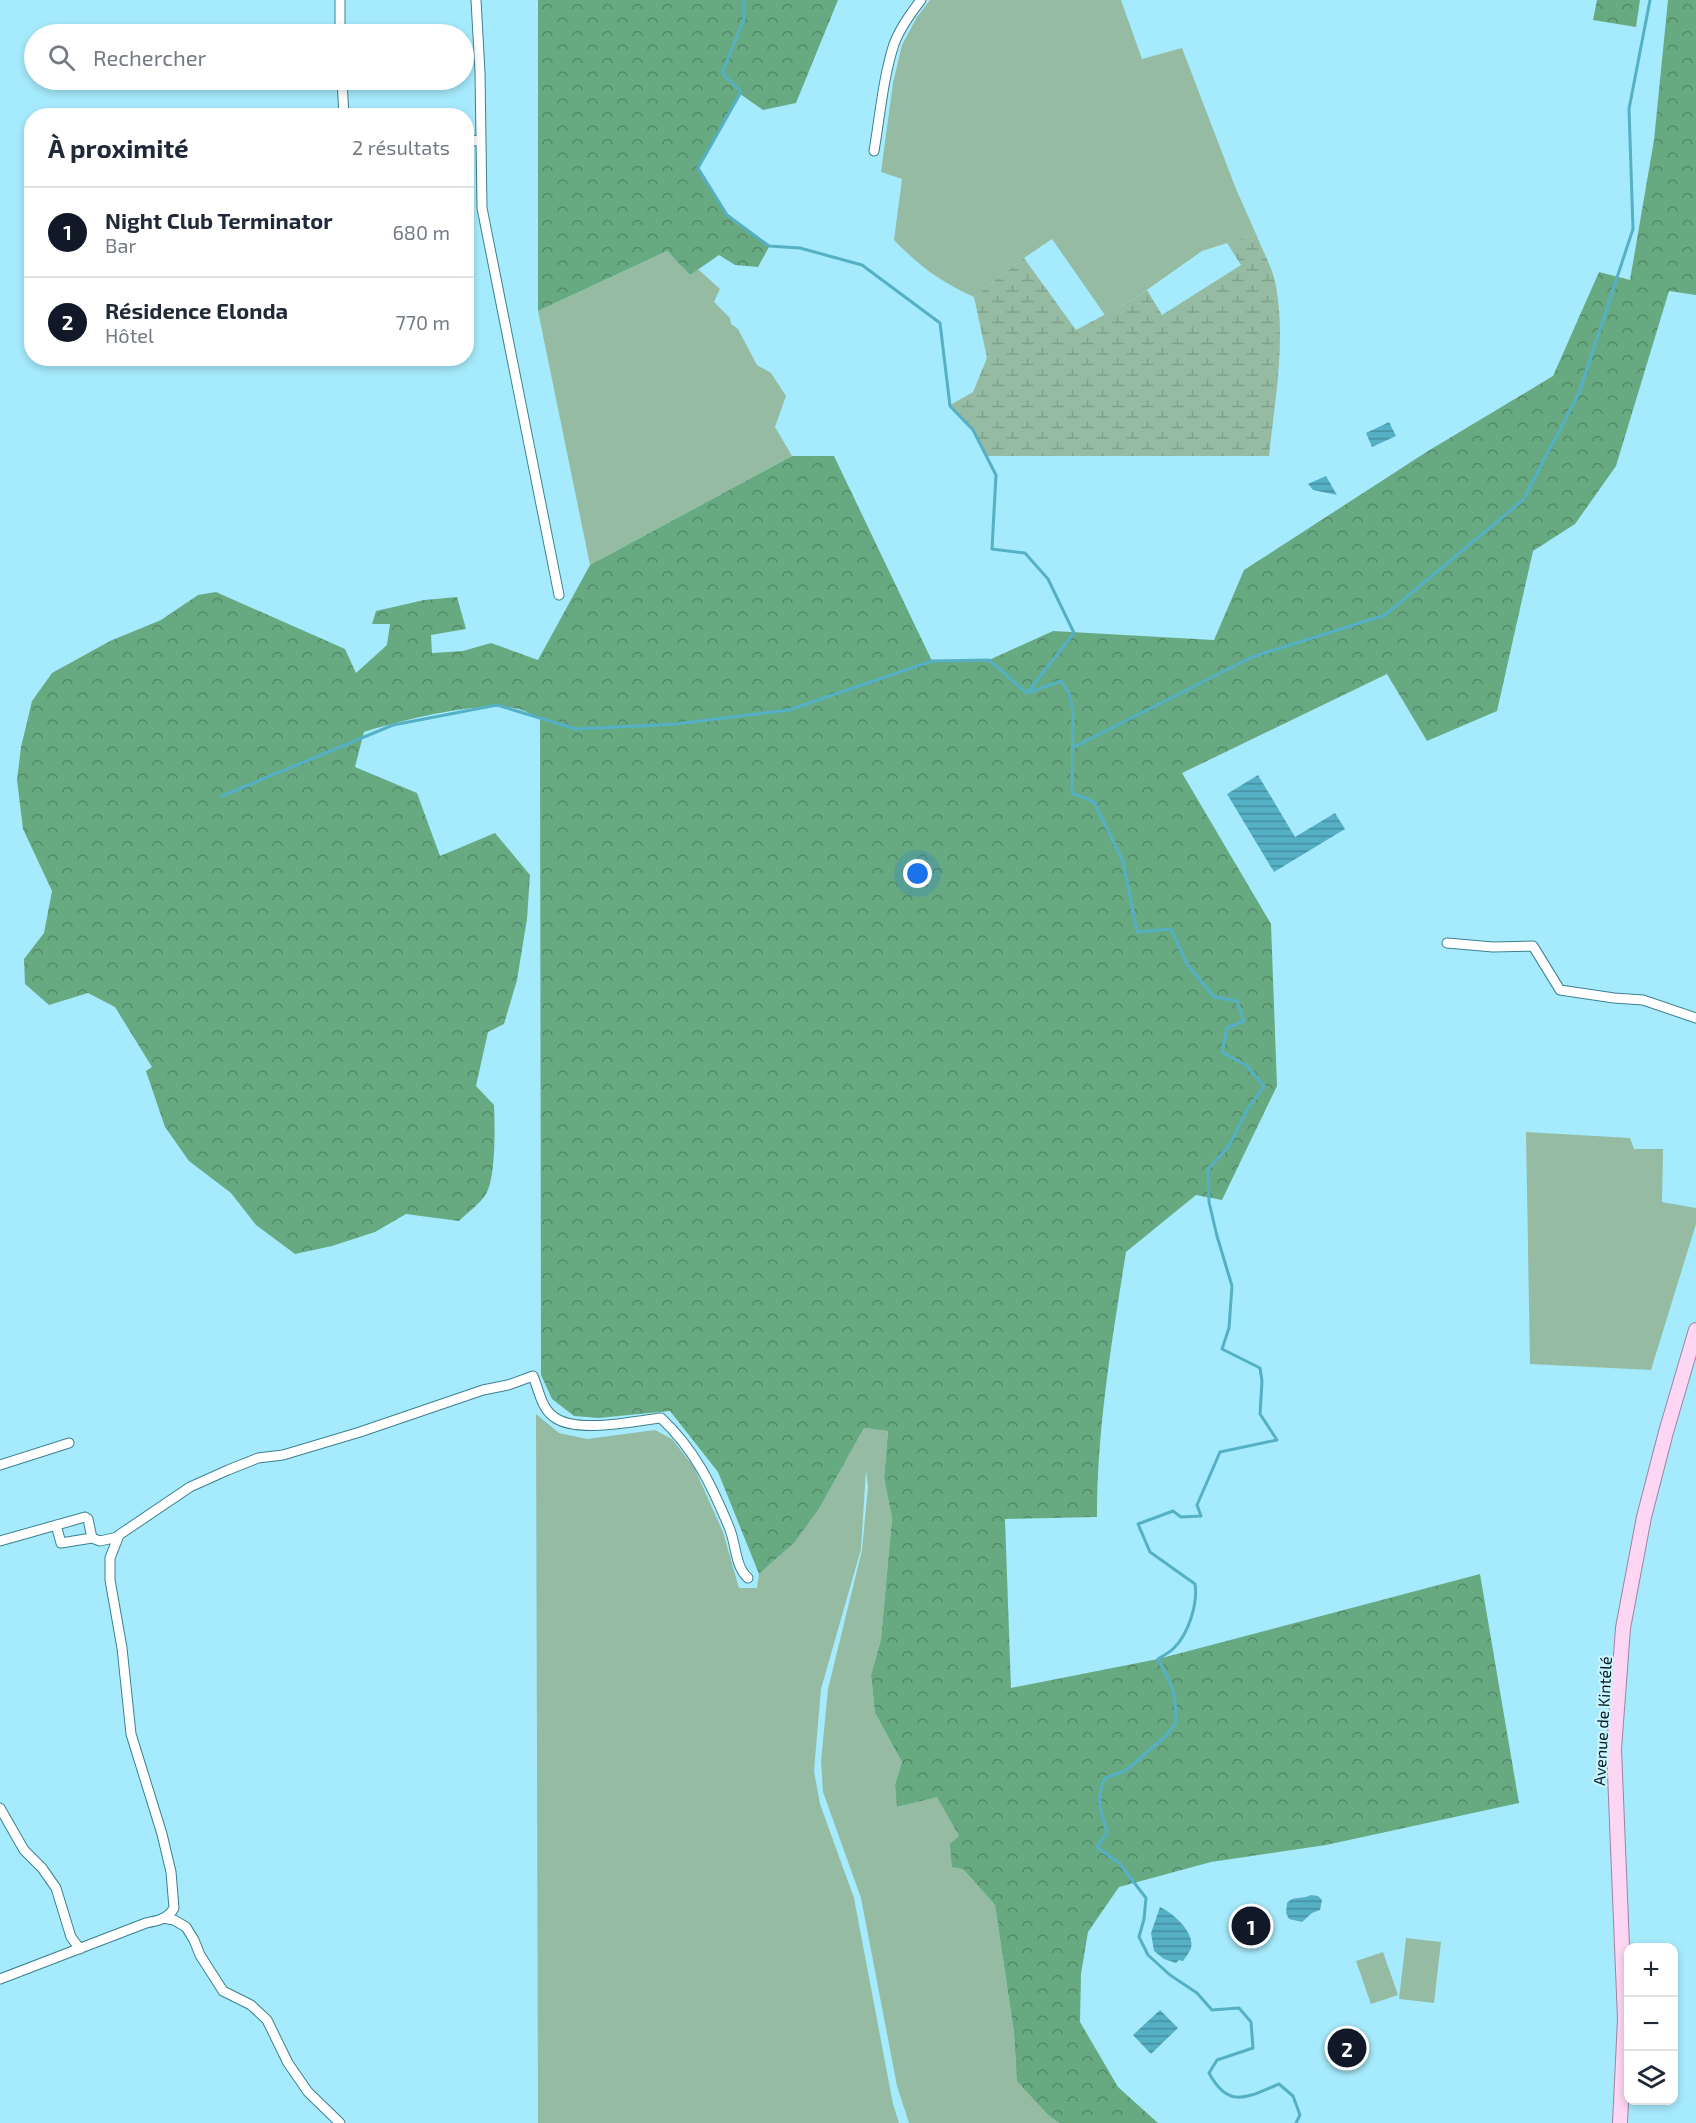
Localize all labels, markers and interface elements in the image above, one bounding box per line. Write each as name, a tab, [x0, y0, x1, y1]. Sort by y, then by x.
search box	[24, 24, 474, 90]
icon: search	[45, 41, 78, 74]
text: Rechercher	[93, 44, 206, 70]
text: À proximité	[48, 132, 189, 163]
text: 2 résultats	[352, 135, 450, 159]
text: Night Club Terminator	[105, 207, 333, 233]
text: 1	[63, 220, 72, 244]
text: 680 m	[392, 220, 450, 244]
text: Bar	[105, 233, 136, 257]
text: Résidence Elonda	[105, 297, 288, 323]
text: 2	[62, 310, 73, 334]
text: 770 m	[395, 310, 450, 334]
text: Hôtel	[105, 323, 154, 347]
your location	[903, 859, 932, 888]
street label: Avenue de Kintélé	[1589, 1656, 1615, 1786]
pin: 1	[1232, 1904, 1270, 1948]
map controls	[1624, 1943, 1678, 2105]
button: +	[1624, 1943, 1678, 1997]
button: −	[1624, 1997, 1678, 2051]
pin: 2	[1328, 2026, 1366, 2070]
button: layers	[1624, 2051, 1678, 2105]

